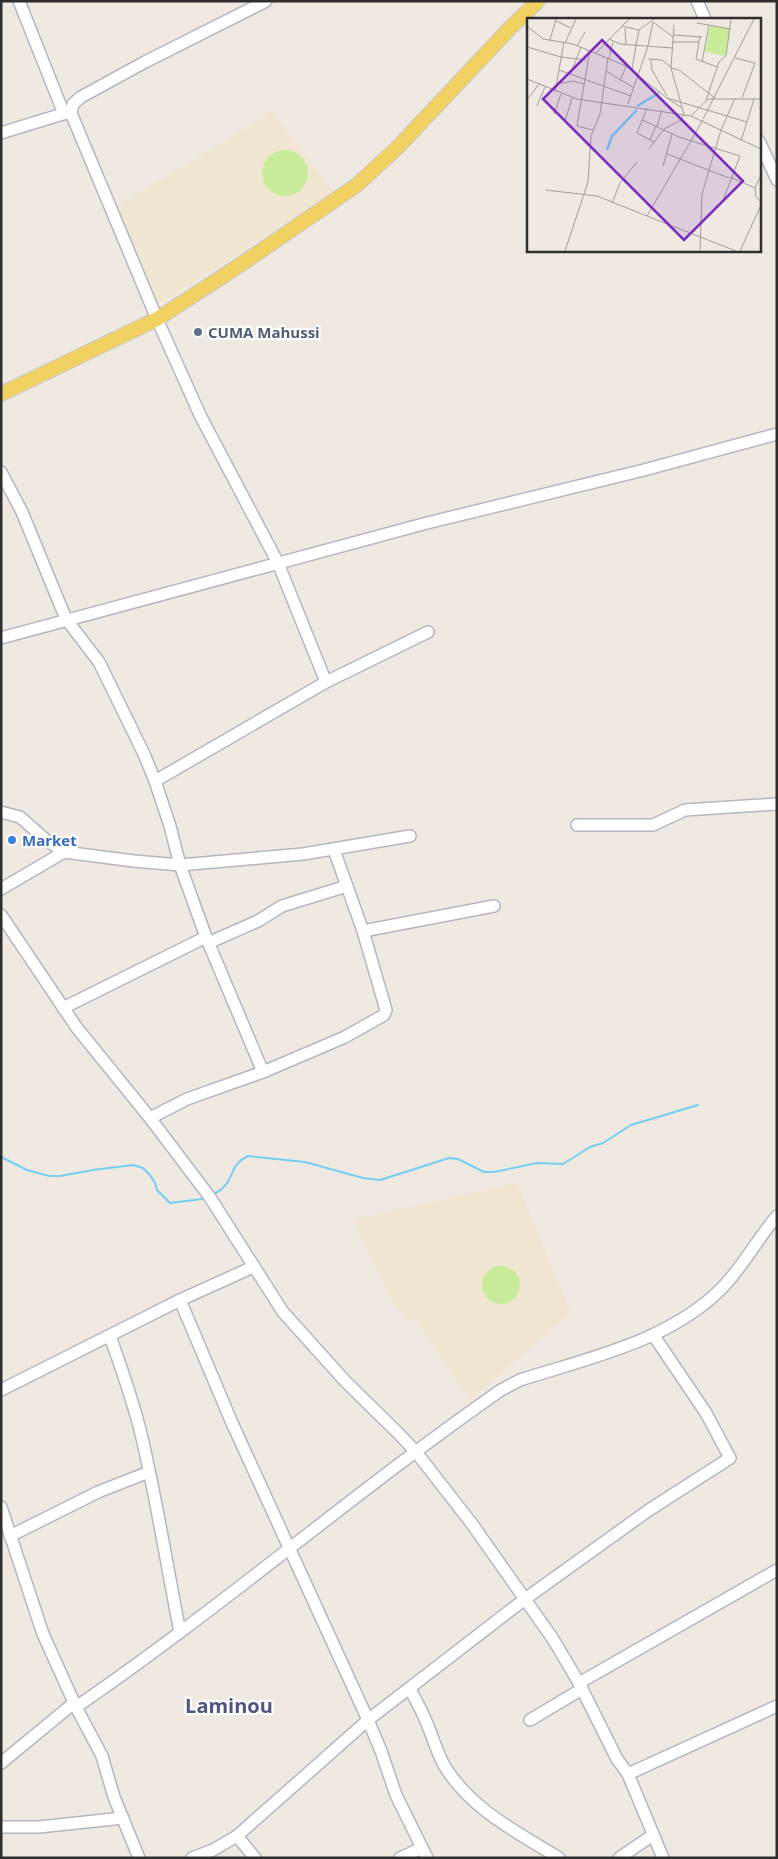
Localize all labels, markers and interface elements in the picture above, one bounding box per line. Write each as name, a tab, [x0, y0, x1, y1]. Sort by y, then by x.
inset map	[527, 18, 760, 251]
place label: CUMA Mahussi	[208, 322, 320, 342]
marker: CUMA Mahussi	[192, 326, 204, 338]
place label: Market	[22, 830, 77, 850]
marker: Market	[6, 834, 18, 846]
district label: Laminou	[185, 1692, 273, 1719]

